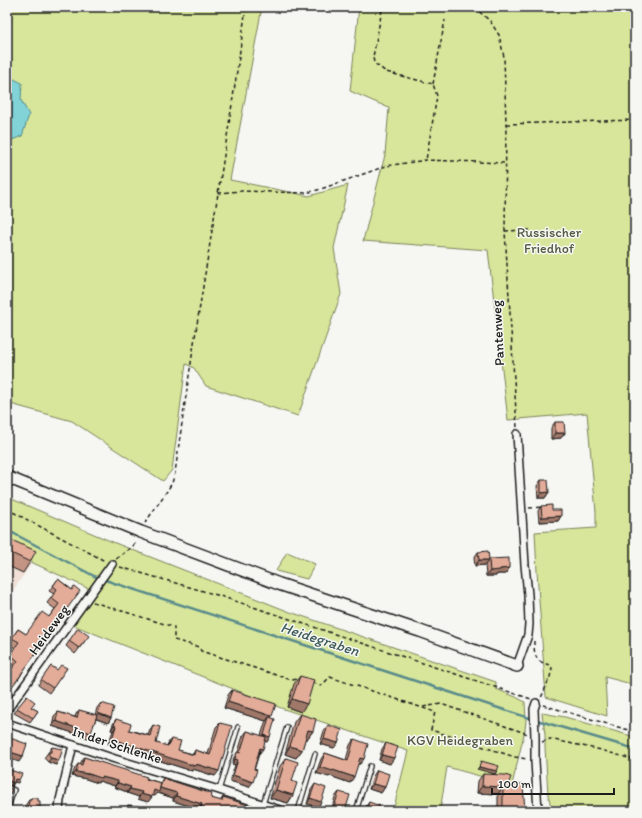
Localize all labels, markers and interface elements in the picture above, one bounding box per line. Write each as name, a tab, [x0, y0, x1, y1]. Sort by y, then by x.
park label: Russischer Friedhof	[517, 224, 582, 257]
street label: Pantenweg	[488, 299, 508, 366]
street label: Heideweg	[25, 601, 73, 658]
water label: Heidegraben	[279, 618, 361, 660]
street label: In der Schlenke	[70, 723, 164, 768]
park label: KGV Heidegraben	[407, 732, 513, 749]
scale bar	[492, 770, 614, 796]
text: 100 m	[498, 777, 531, 791]

